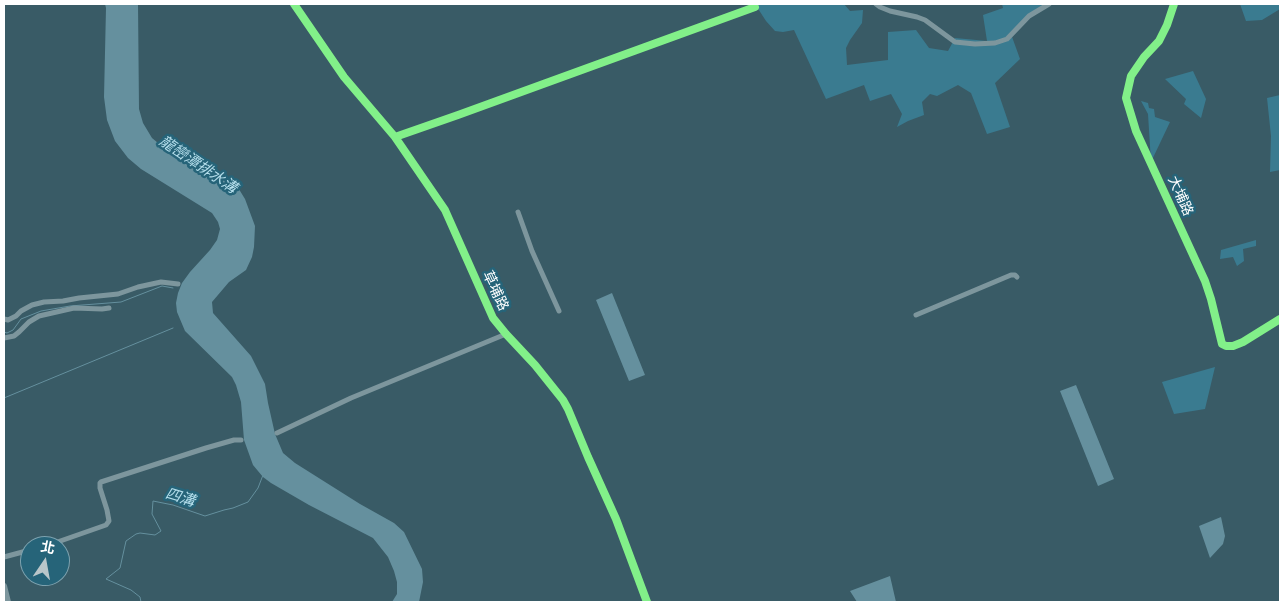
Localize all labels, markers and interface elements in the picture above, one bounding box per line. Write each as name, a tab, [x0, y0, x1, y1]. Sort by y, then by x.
water label: 龍巒潭排水溝	[156, 132, 240, 198]
street label: 大埔路	[1164, 173, 1196, 219]
street label: 草埔路	[479, 268, 511, 314]
water label: 四溝	[163, 485, 197, 511]
north arrow	[20, 536, 70, 586]
text: 北	[39, 538, 56, 557]

